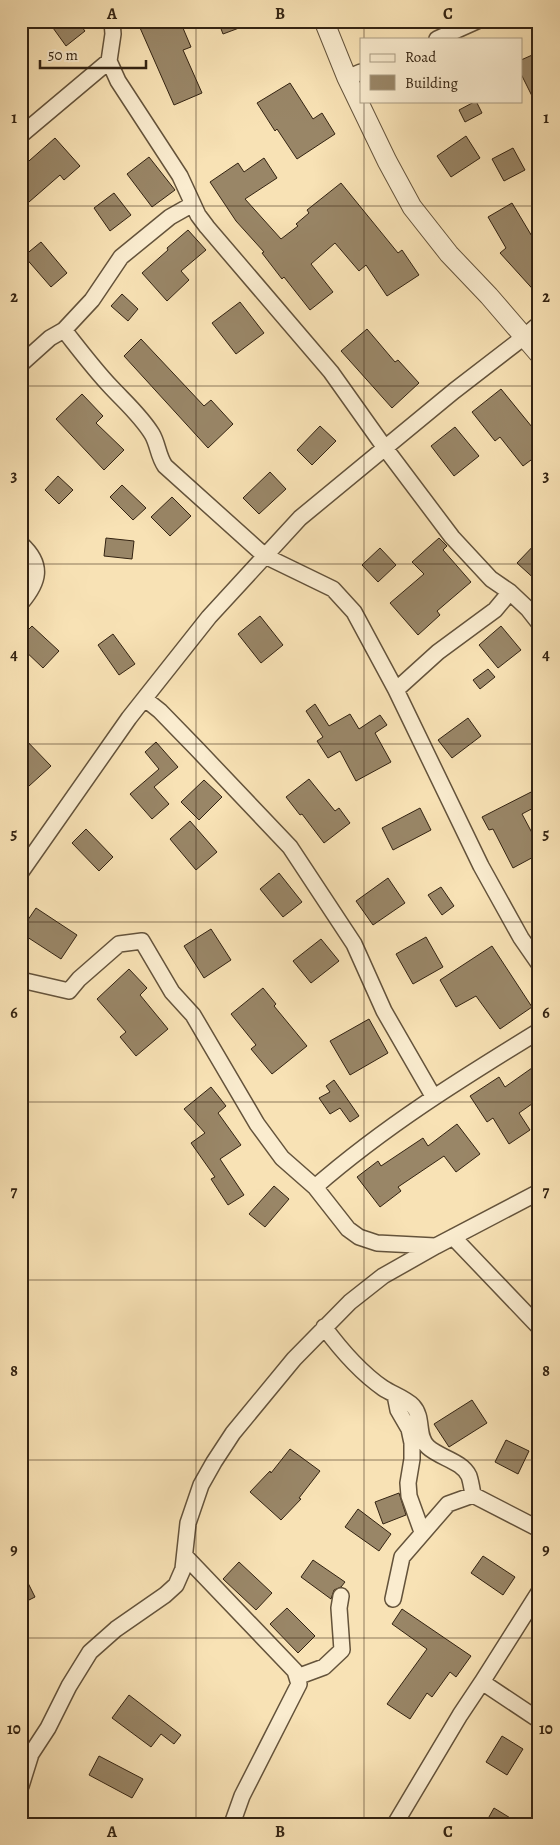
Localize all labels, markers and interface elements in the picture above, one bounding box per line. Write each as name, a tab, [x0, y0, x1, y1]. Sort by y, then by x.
text: A	[106, 3, 118, 25]
text: B	[275, 3, 285, 25]
text: C	[443, 3, 453, 25]
scale bar	[40, 38, 146, 70]
legend	[360, 38, 522, 102]
text: 50 m	[48, 45, 78, 65]
text: Road	[405, 47, 437, 67]
text: Building	[405, 73, 458, 93]
text: 1	[11, 107, 17, 129]
text: 1	[543, 107, 549, 129]
text: 2	[10, 286, 18, 308]
text: 2	[542, 286, 550, 308]
text: 3	[11, 465, 18, 487]
text: 3	[543, 465, 550, 487]
text: 4	[10, 644, 18, 666]
text: 4	[542, 644, 550, 666]
text: 5	[11, 823, 18, 845]
text: 5	[543, 823, 550, 845]
text: 6	[10, 1002, 18, 1024]
text: 6	[542, 1002, 550, 1024]
text: 7	[11, 1181, 18, 1203]
text: 7	[543, 1181, 550, 1203]
text: 8	[10, 1360, 18, 1382]
text: 8	[542, 1360, 550, 1382]
text: 9	[10, 1539, 18, 1561]
text: 9	[542, 1539, 550, 1561]
text: 10	[7, 1718, 21, 1740]
text: 10	[539, 1718, 553, 1740]
text: A	[106, 1821, 118, 1843]
text: B	[275, 1821, 285, 1843]
text: C	[443, 1821, 453, 1843]

